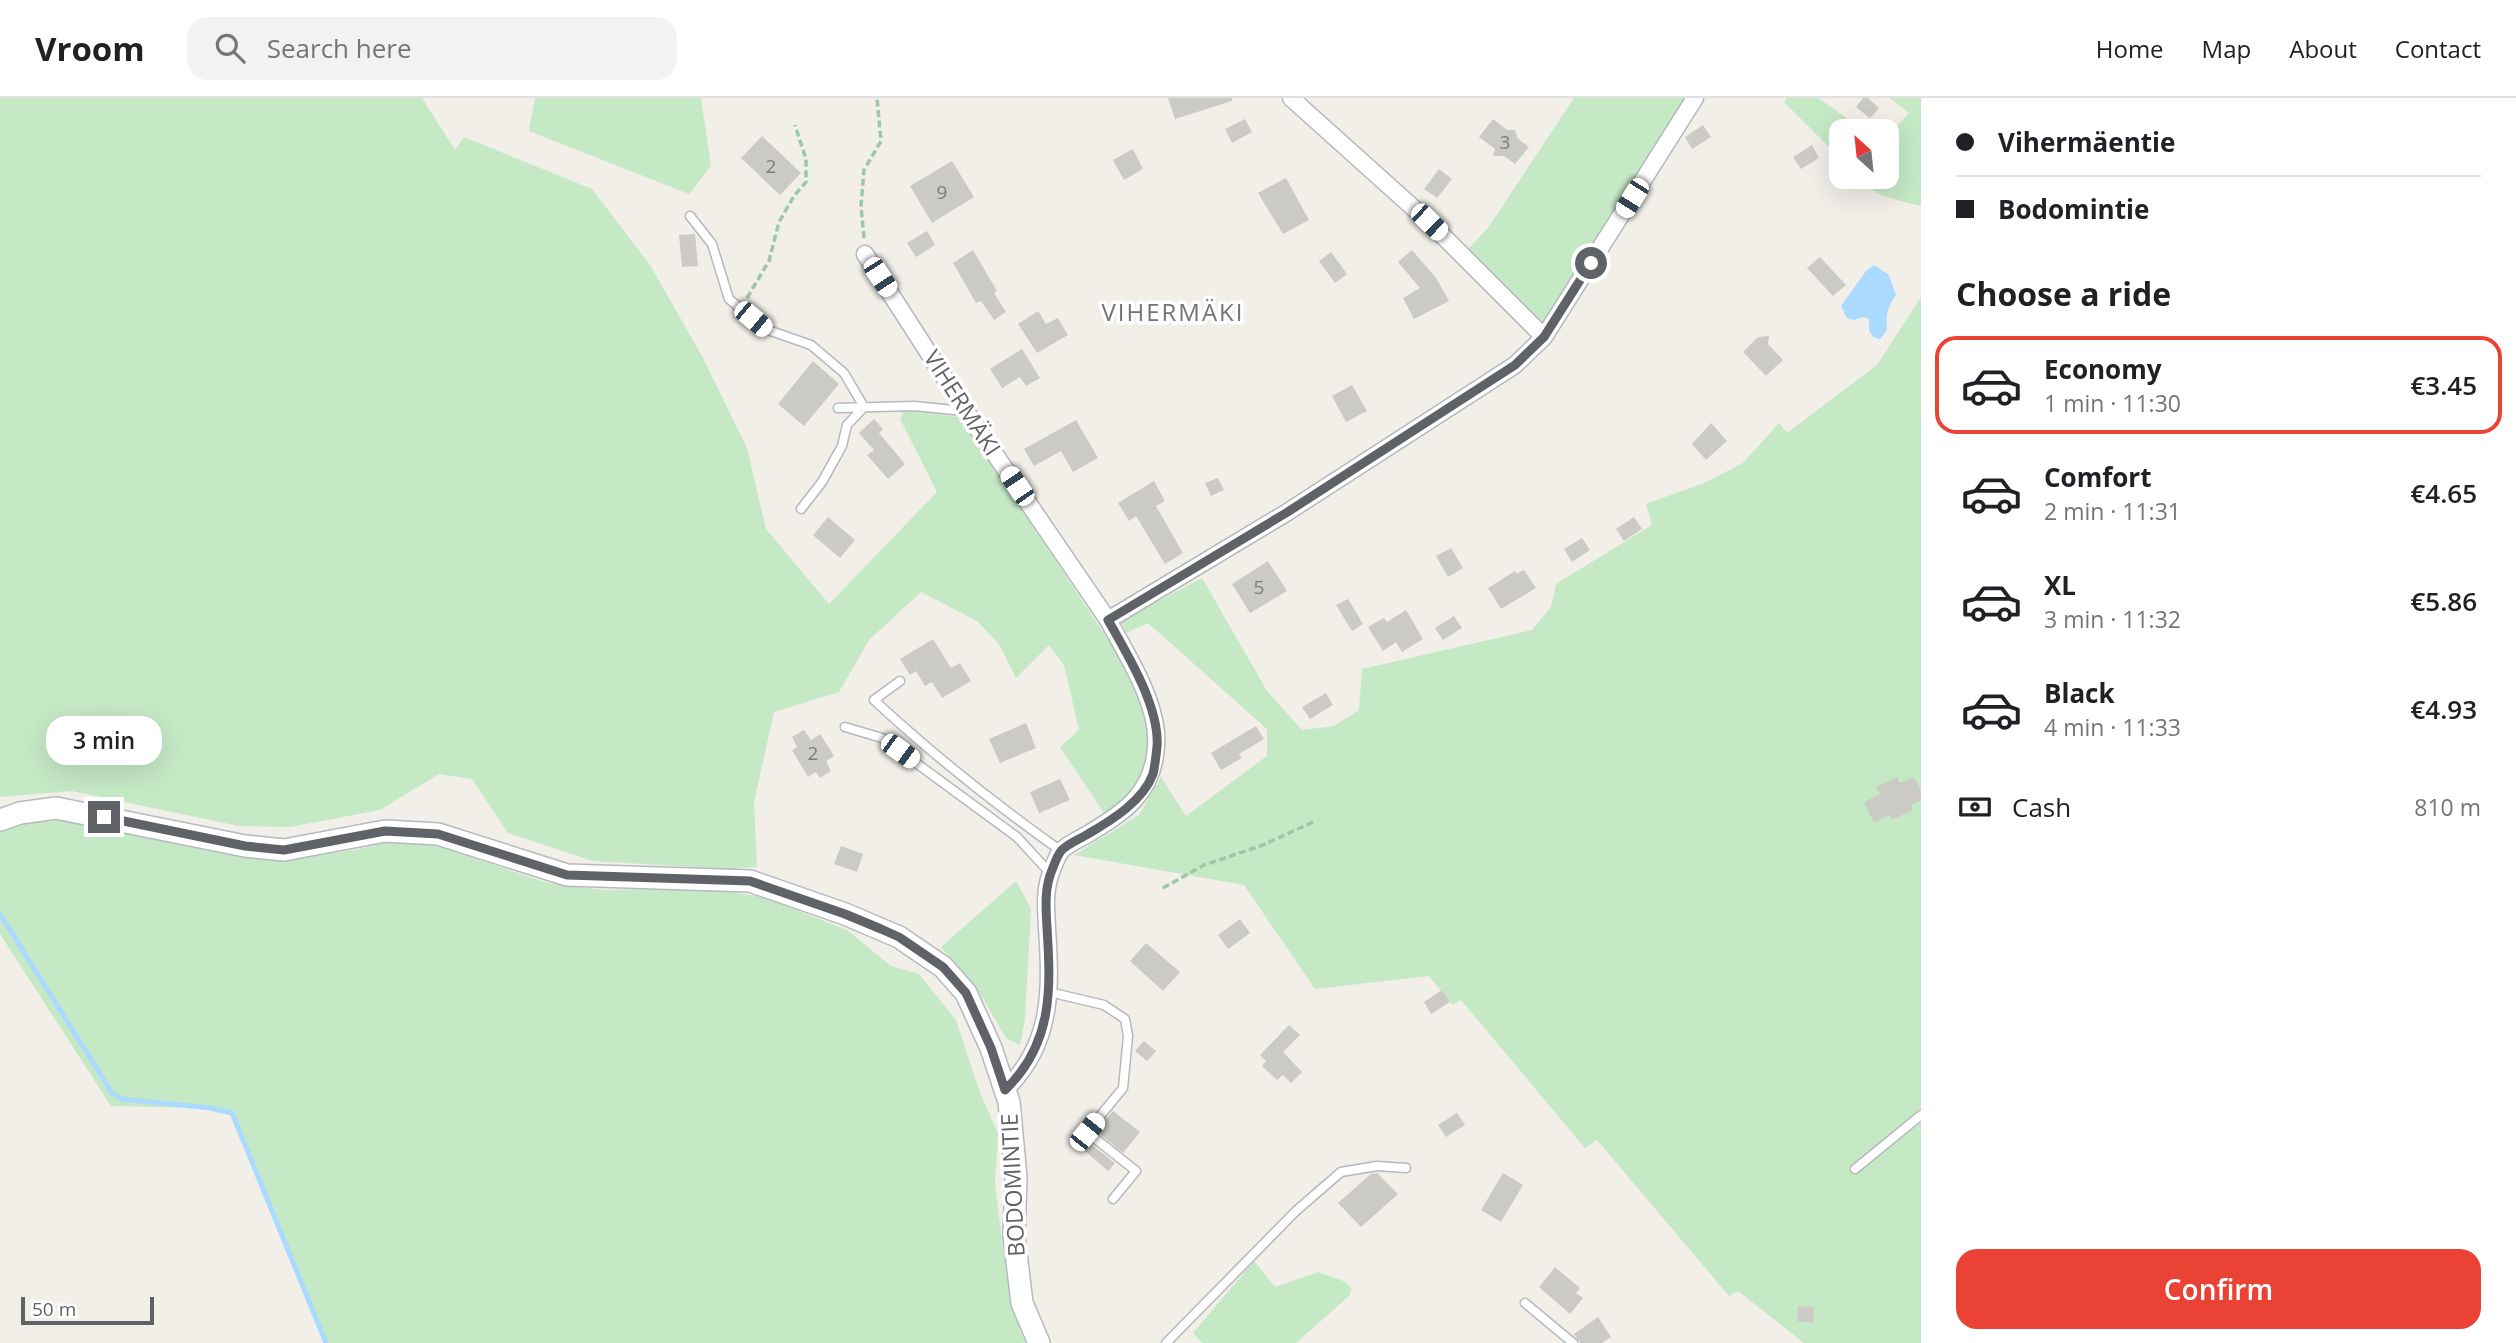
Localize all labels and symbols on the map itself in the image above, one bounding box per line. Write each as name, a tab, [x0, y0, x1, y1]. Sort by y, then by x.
north arrow	[1829, 119, 1899, 189]
house number: 3	[1500, 129, 1510, 155]
house number: 2	[766, 153, 776, 179]
car	[1612, 175, 1653, 221]
house number: 9	[937, 179, 947, 205]
car	[1407, 200, 1452, 244]
route start	[1575, 247, 1607, 279]
car	[860, 254, 901, 300]
district label: VIHERMÄKI	[1101, 295, 1245, 328]
car	[731, 297, 776, 341]
street label: VIHERMÄKI	[917, 343, 1009, 461]
car	[997, 463, 1038, 509]
house number: 5	[1254, 574, 1264, 600]
callout: 3 min	[46, 716, 162, 764]
car	[877, 730, 924, 772]
house number: 2	[808, 740, 818, 766]
route end	[88, 801, 120, 833]
car	[1066, 1109, 1109, 1155]
street label: BODOMINTIE	[992, 1112, 1032, 1258]
scale bar	[21, 1294, 154, 1326]

